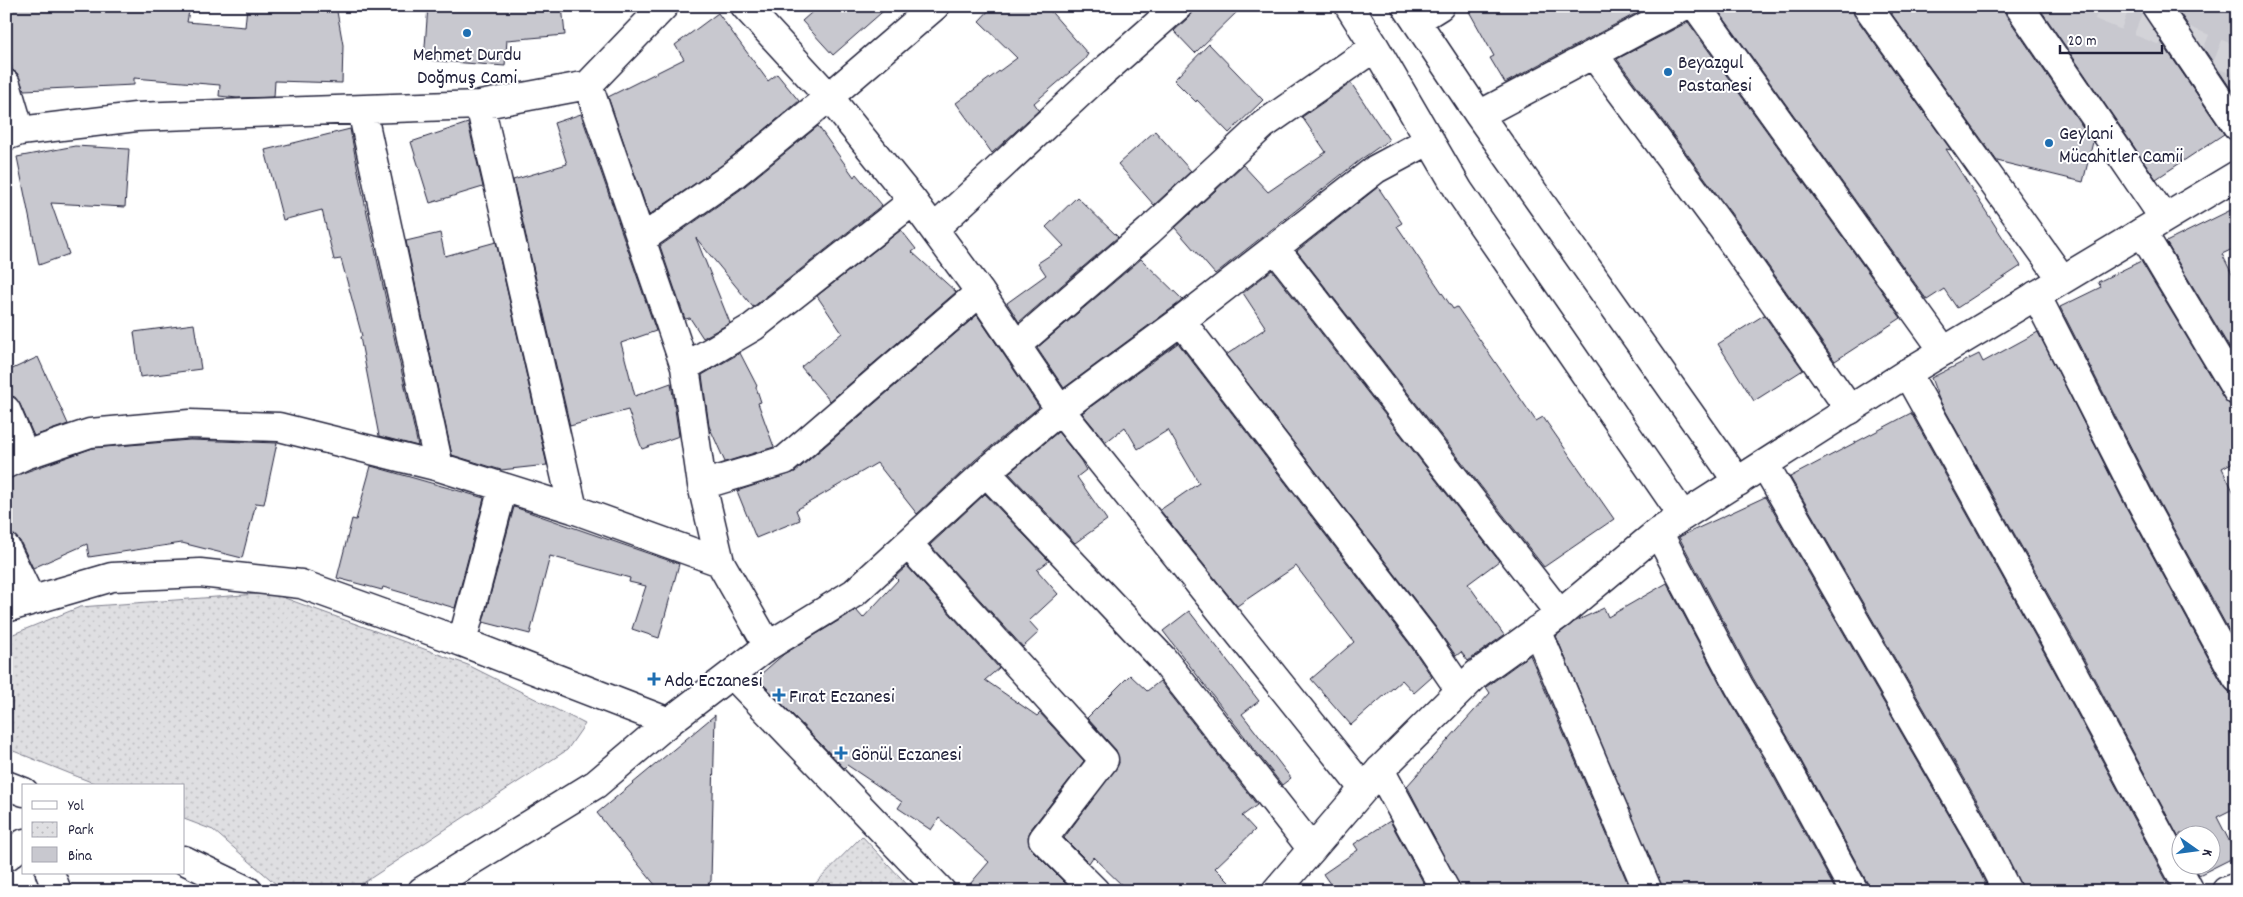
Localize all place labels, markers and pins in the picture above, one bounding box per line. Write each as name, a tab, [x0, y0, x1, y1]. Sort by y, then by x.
marker: Mehmet Durdu Doğmuş Cami	[461, 27, 473, 39]
place label: Mehmet Durdu Doğmuş Cami	[413, 42, 521, 93]
place label: Beyazgul Pastanesi	[1678, 50, 1752, 101]
marker: Beyazgul Pastanesi	[1662, 66, 1674, 78]
place label: Geylani Mücahitler Camii	[2059, 121, 2183, 172]
marker: Geylani Mücahitler Camii	[2043, 137, 2055, 149]
place label: Ada Eczanesi	[664, 668, 763, 696]
marker: Ada Eczanesi	[648, 673, 660, 685]
place label: Fırat Eczanesi	[789, 684, 895, 712]
marker: Fırat Eczanesi	[773, 689, 785, 701]
place label: Gönül Eczanesi	[851, 742, 962, 770]
marker: Gönül Eczanesi	[835, 747, 847, 759]

